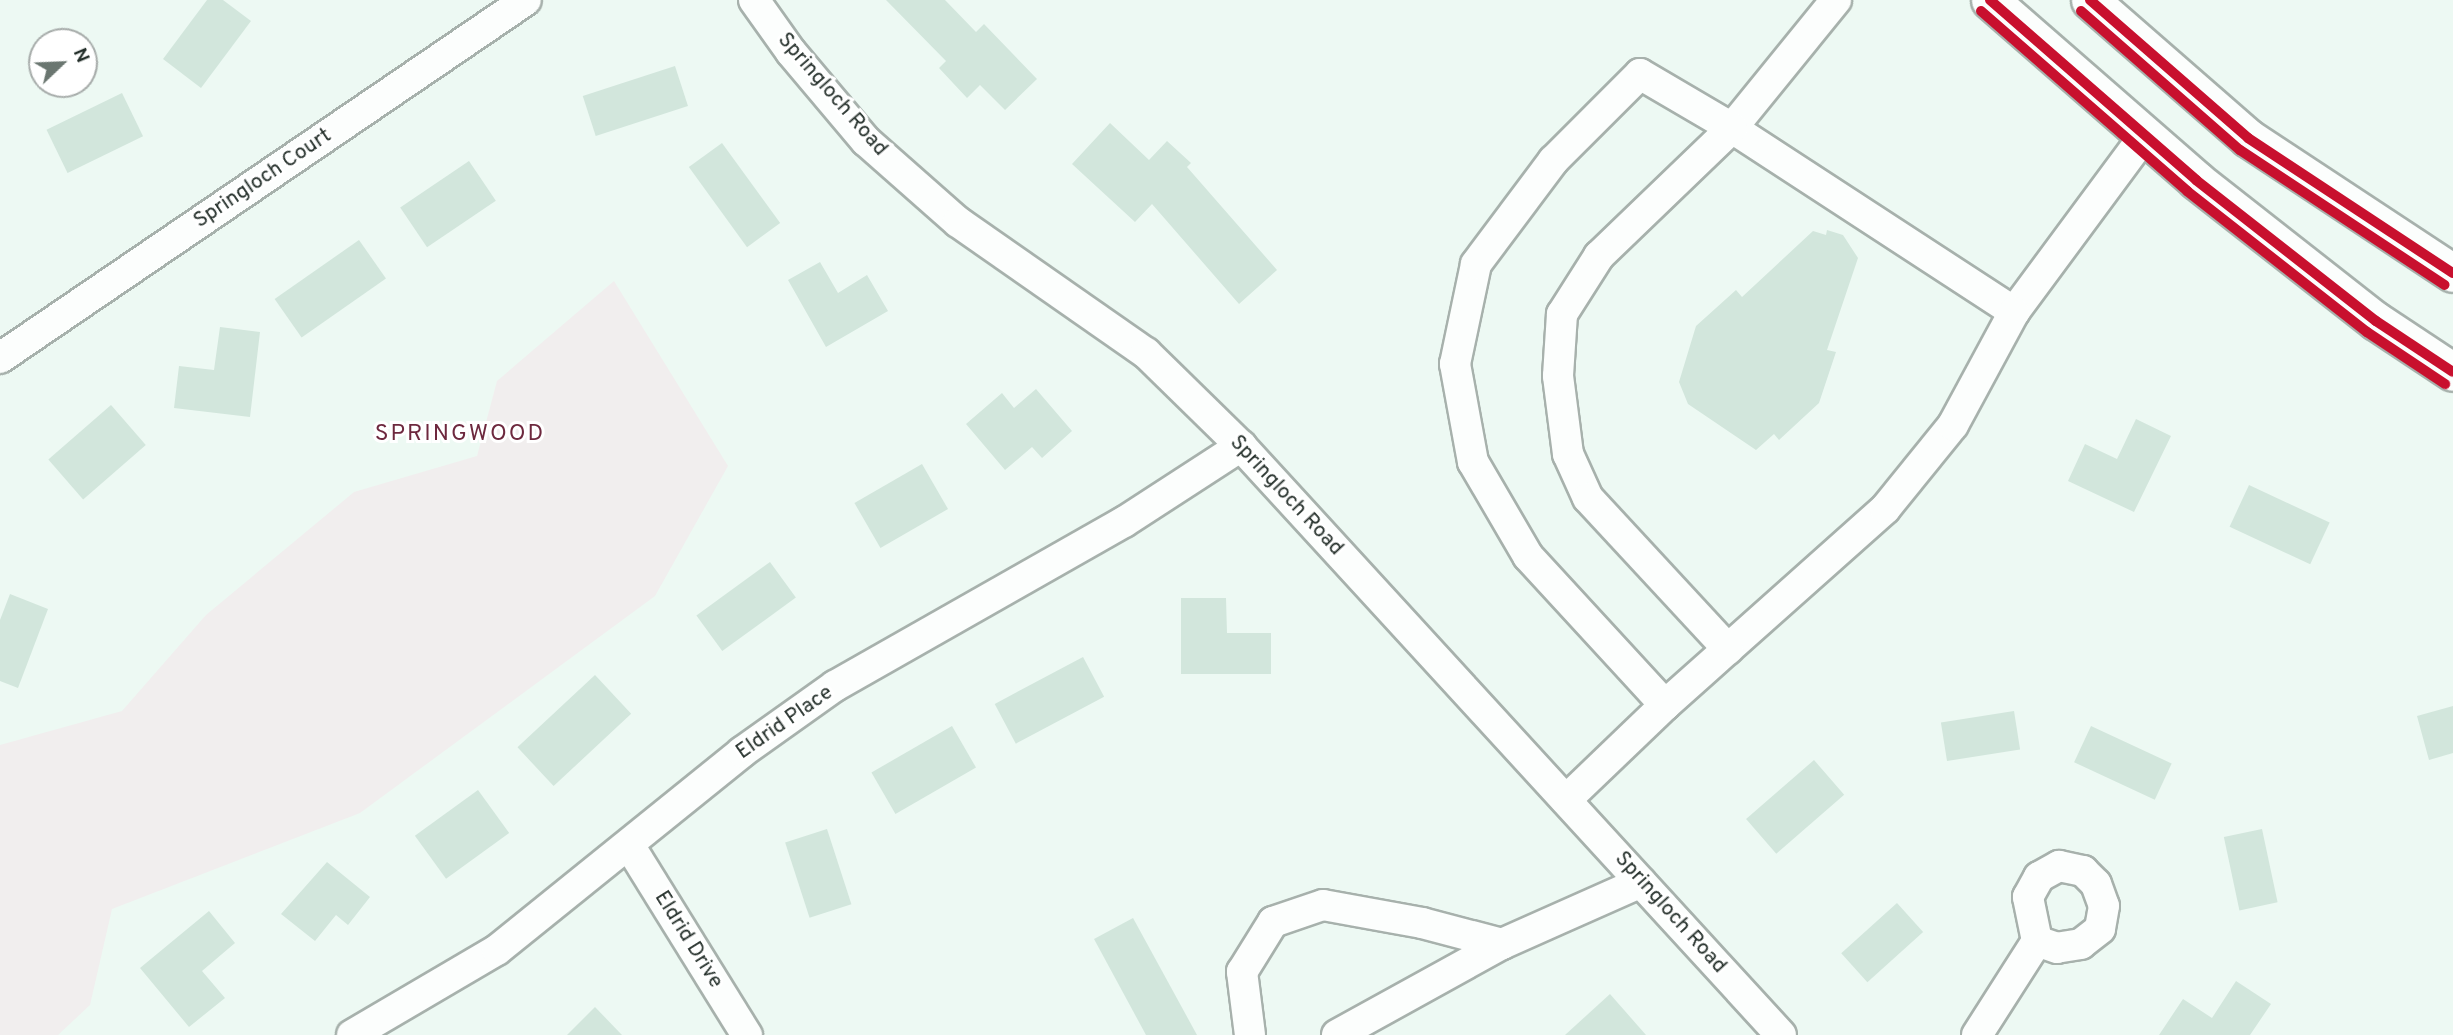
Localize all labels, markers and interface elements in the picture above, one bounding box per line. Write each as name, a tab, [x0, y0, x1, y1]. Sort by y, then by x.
north arrow	[28, 28, 98, 98]
street label: Springloch Road	[772, 28, 892, 162]
text: N	[67, 45, 94, 67]
street label: Springloch Court	[190, 124, 336, 234]
district label: SPRINGWOOD	[376, 421, 544, 449]
street label: Springloch Road	[1224, 431, 1348, 561]
street label: Eldrid Place	[732, 681, 838, 765]
street label: Springloch Road	[1609, 847, 1731, 979]
street label: Eldrid Drive	[648, 887, 728, 993]

